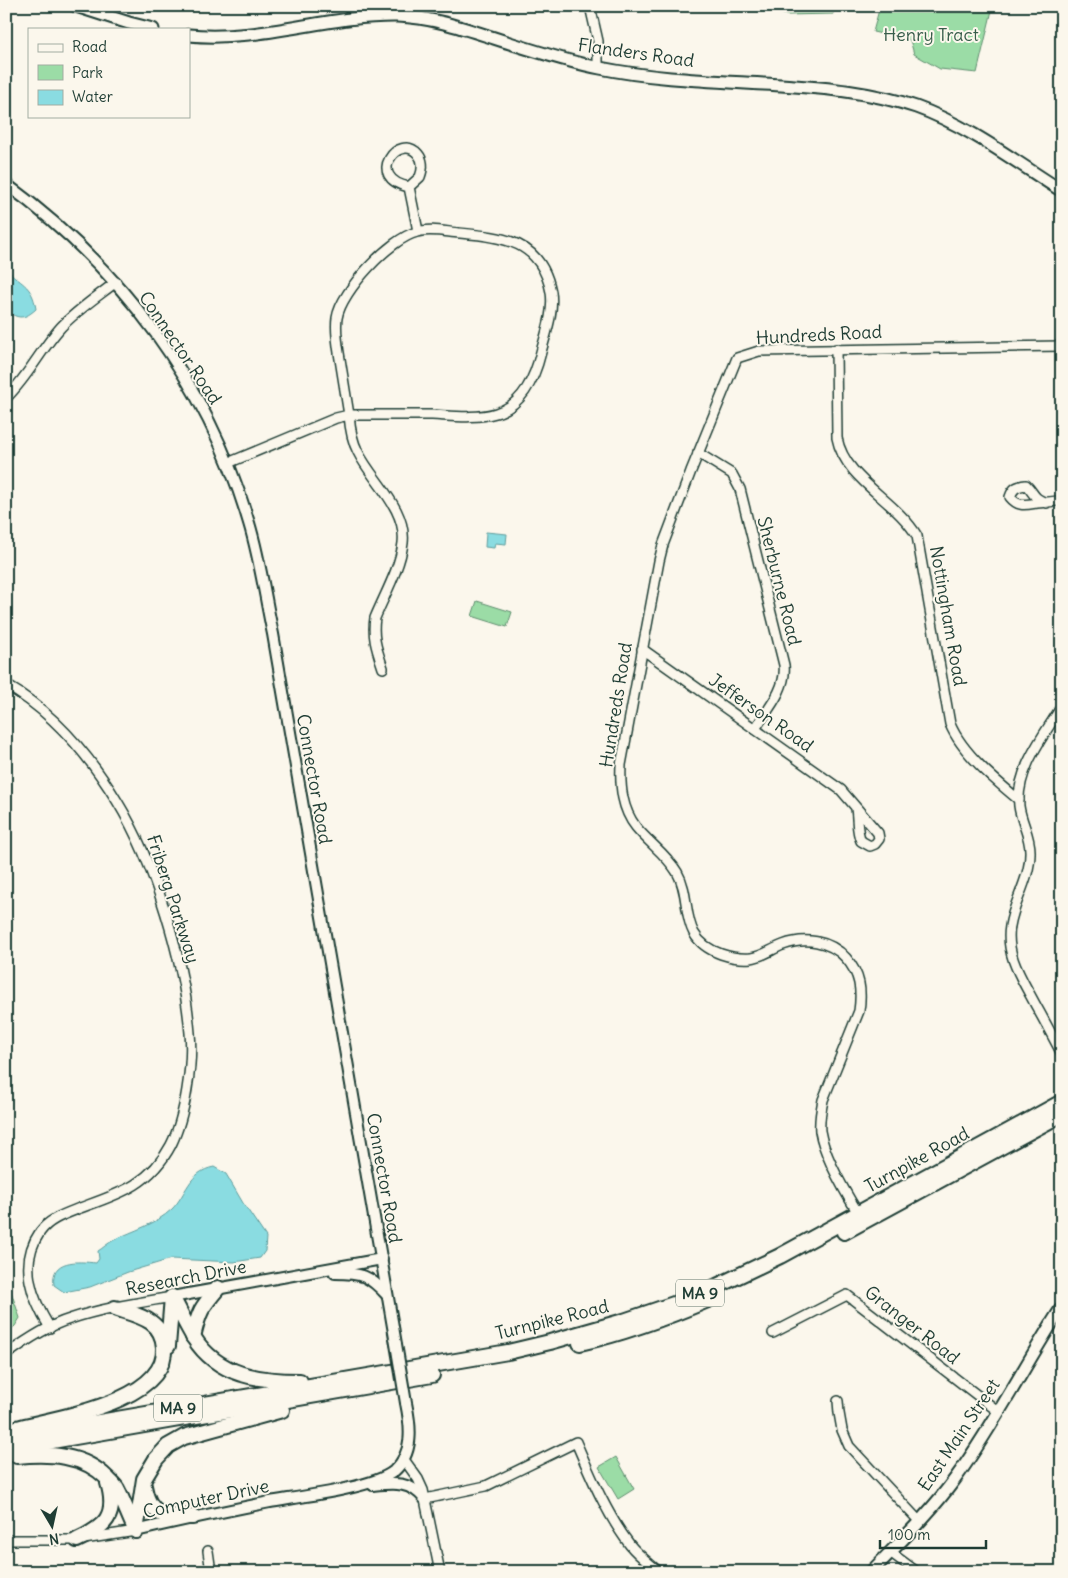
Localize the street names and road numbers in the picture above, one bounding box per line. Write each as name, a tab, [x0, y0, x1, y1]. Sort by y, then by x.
street label: Flanders Road	[576, 33, 696, 72]
street label: Connector Road	[134, 287, 227, 409]
street label: Hundreds Road	[755, 320, 883, 349]
street label: Sherburne Road	[752, 514, 807, 648]
street label: Nottingham Road	[925, 544, 972, 688]
street label: Hundreds Road	[594, 640, 637, 769]
street label: Jefferson Road	[705, 668, 818, 757]
street label: Connector Road	[292, 712, 337, 846]
street label: Friberg Parkway	[142, 832, 205, 966]
street label: Connector Road	[362, 1111, 407, 1245]
street label: Turnpike Road	[860, 1121, 973, 1198]
street label: Research Drive	[124, 1255, 248, 1300]
road number: MA 9	[676, 1280, 724, 1306]
street label: Granger Road	[860, 1280, 965, 1369]
street label: Turnpike Road	[493, 1294, 611, 1345]
street label: East Main Street	[913, 1374, 1005, 1495]
road number: MA 9	[154, 1395, 202, 1422]
street label: Computer Drive	[141, 1474, 271, 1523]

